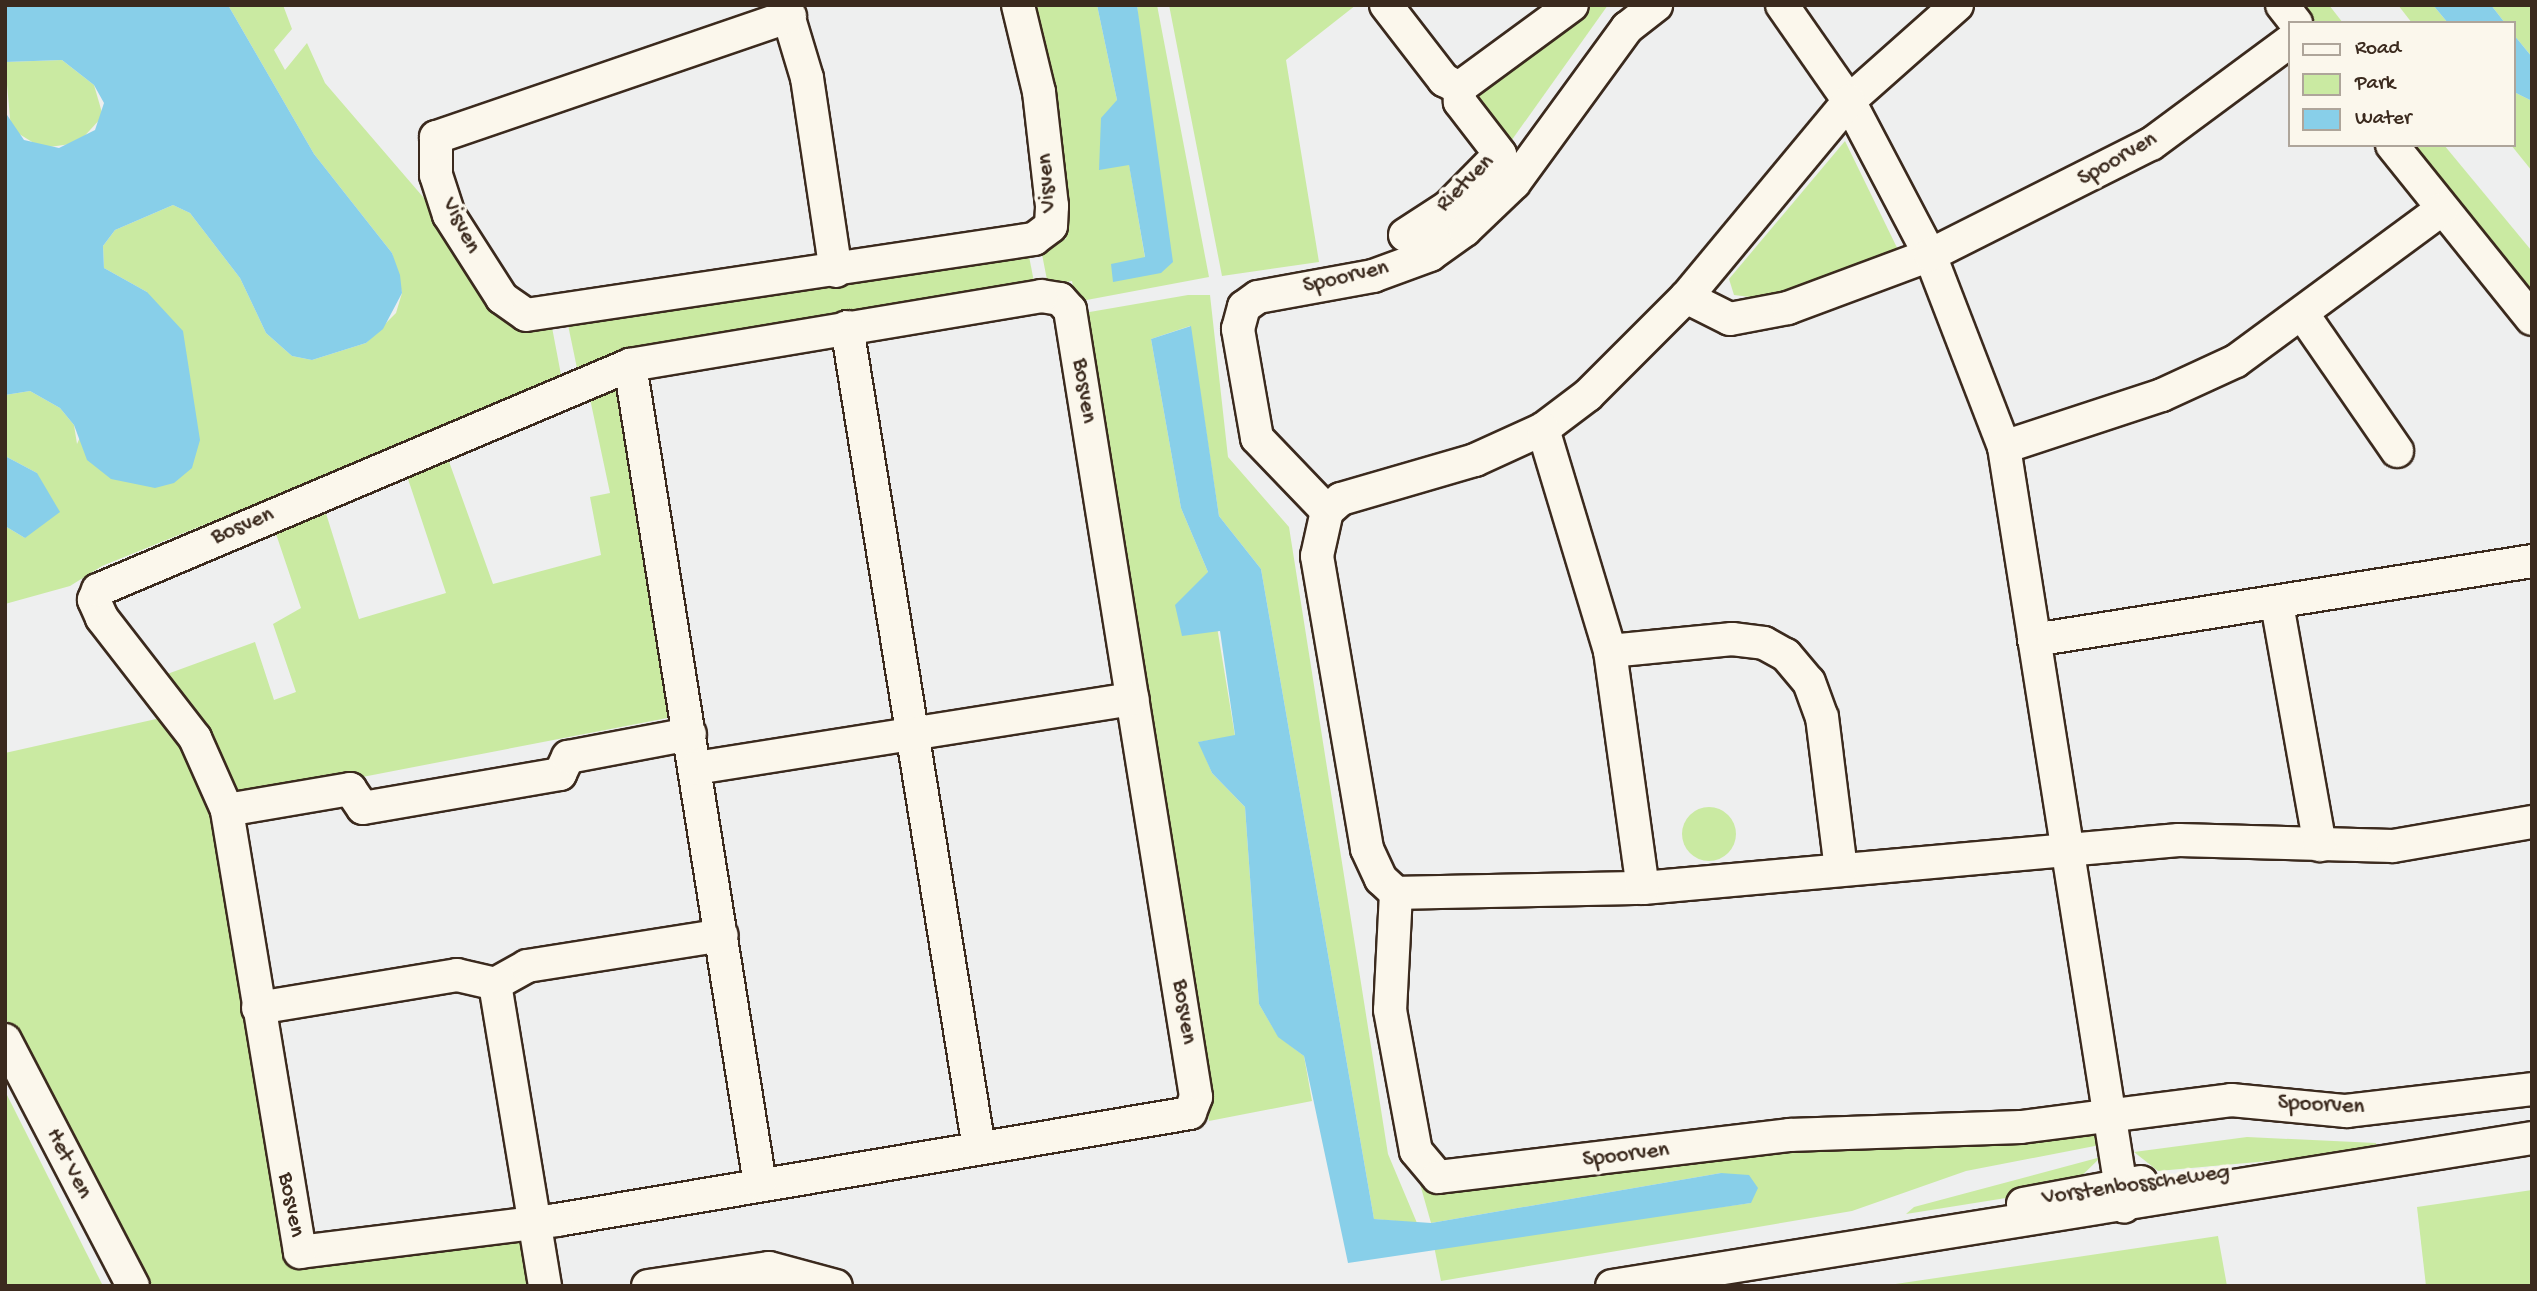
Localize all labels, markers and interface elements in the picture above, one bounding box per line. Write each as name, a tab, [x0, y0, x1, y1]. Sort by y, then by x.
legend	[2288, 21, 2516, 147]
text: Road	[2355, 37, 2401, 62]
text: Park	[2355, 72, 2395, 97]
text: Water	[2355, 107, 2411, 132]
street label: Spoorven	[2073, 126, 2163, 194]
street label: Rietven	[1431, 149, 1501, 219]
street label: Visven	[1032, 153, 1064, 213]
street label: Visven	[434, 193, 486, 259]
street label: Spoorven	[1301, 255, 1391, 301]
street label: Bosven	[1064, 357, 1102, 425]
street label: Bosven	[208, 502, 278, 552]
street label: Bosven	[1164, 978, 1202, 1046]
street label: Spoorven	[2277, 1090, 2365, 1122]
street label: Het Ven	[39, 1124, 97, 1204]
street label: Spoorven	[1581, 1137, 1671, 1175]
street label: Vorstenbosscheweg	[2040, 1159, 2232, 1213]
street label: Bosven	[270, 1170, 310, 1240]

